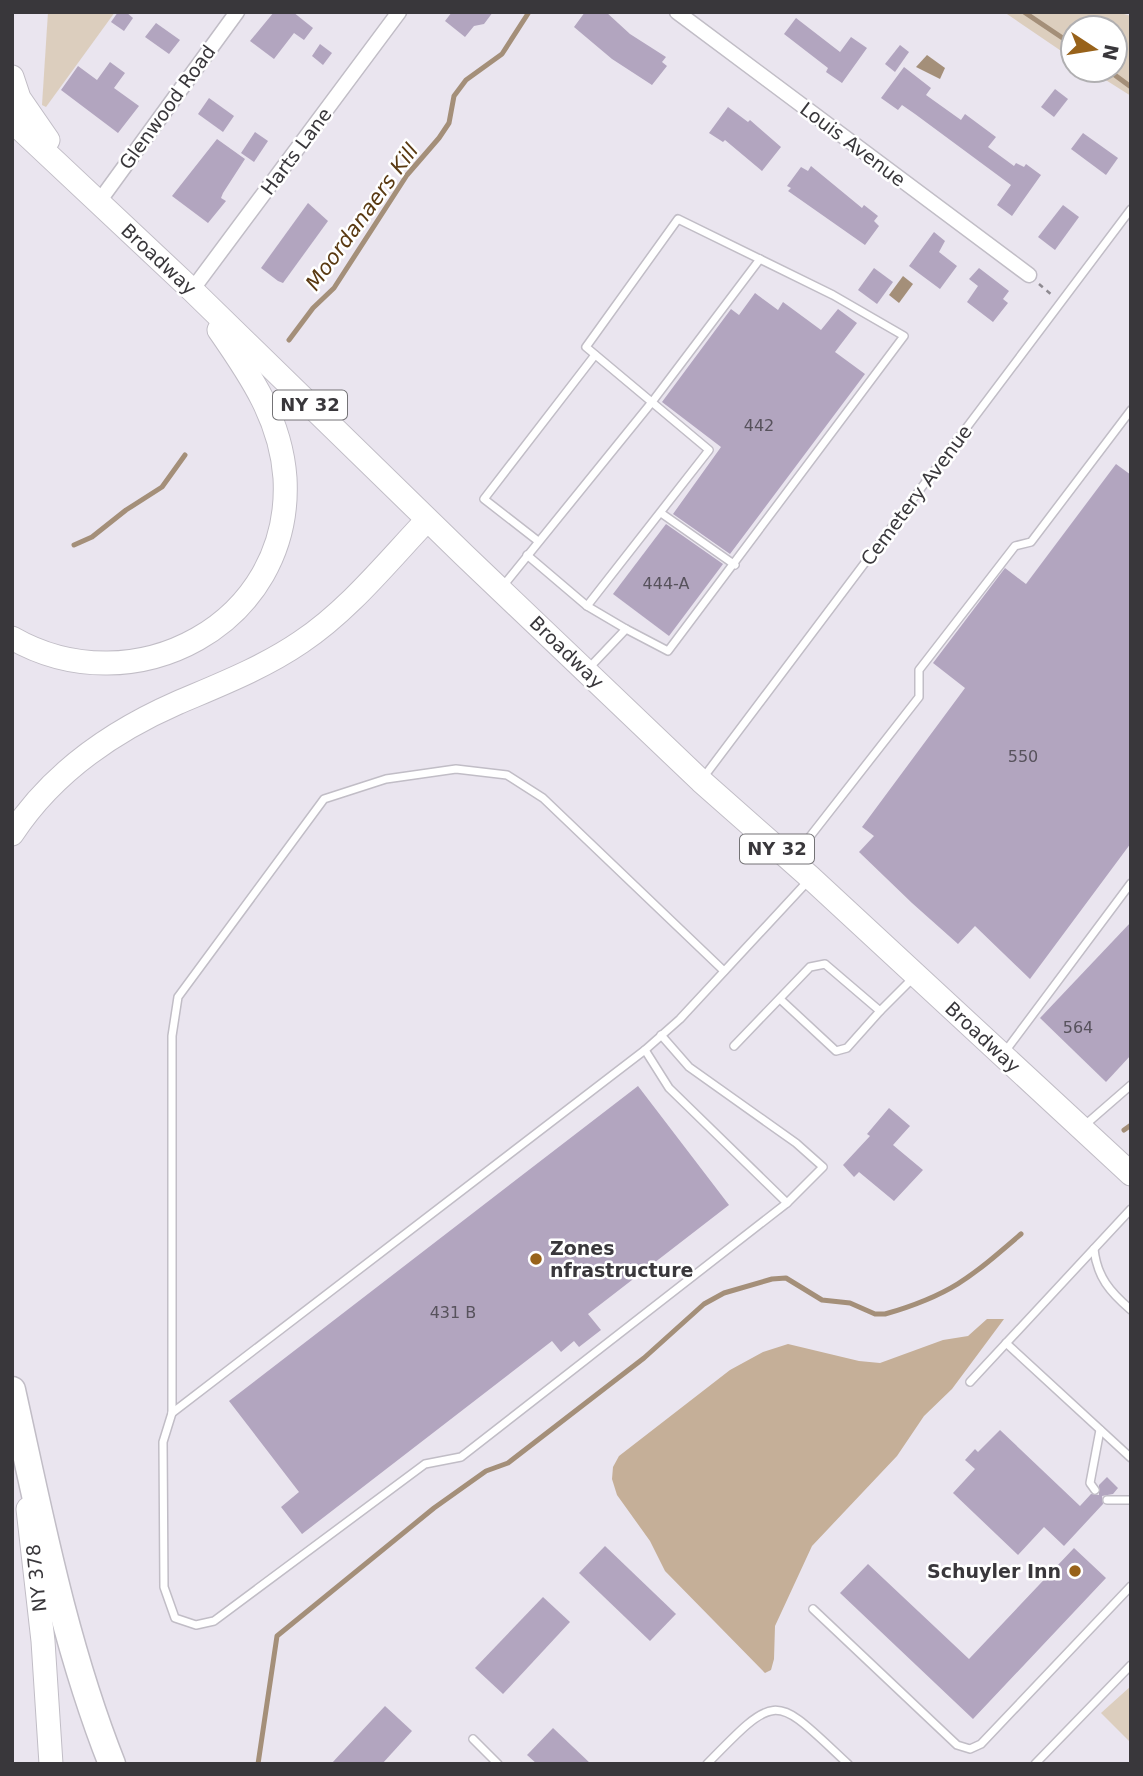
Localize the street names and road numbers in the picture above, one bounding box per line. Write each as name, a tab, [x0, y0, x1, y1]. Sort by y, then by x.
street label: Glenwood Road	[115, 41, 219, 173]
street label: Louis Avenue	[796, 97, 910, 191]
street label: Harts Lane	[256, 103, 336, 199]
street label: Broadway	[117, 219, 201, 299]
road number: NY 32	[273, 390, 347, 419]
street label: Cemetery Avenue	[856, 421, 976, 569]
street label: Broadway	[525, 611, 609, 693]
road number: NY 32	[740, 834, 814, 864]
street label: Broadway	[941, 997, 1025, 1077]
street label: NY 378	[21, 1543, 51, 1613]

